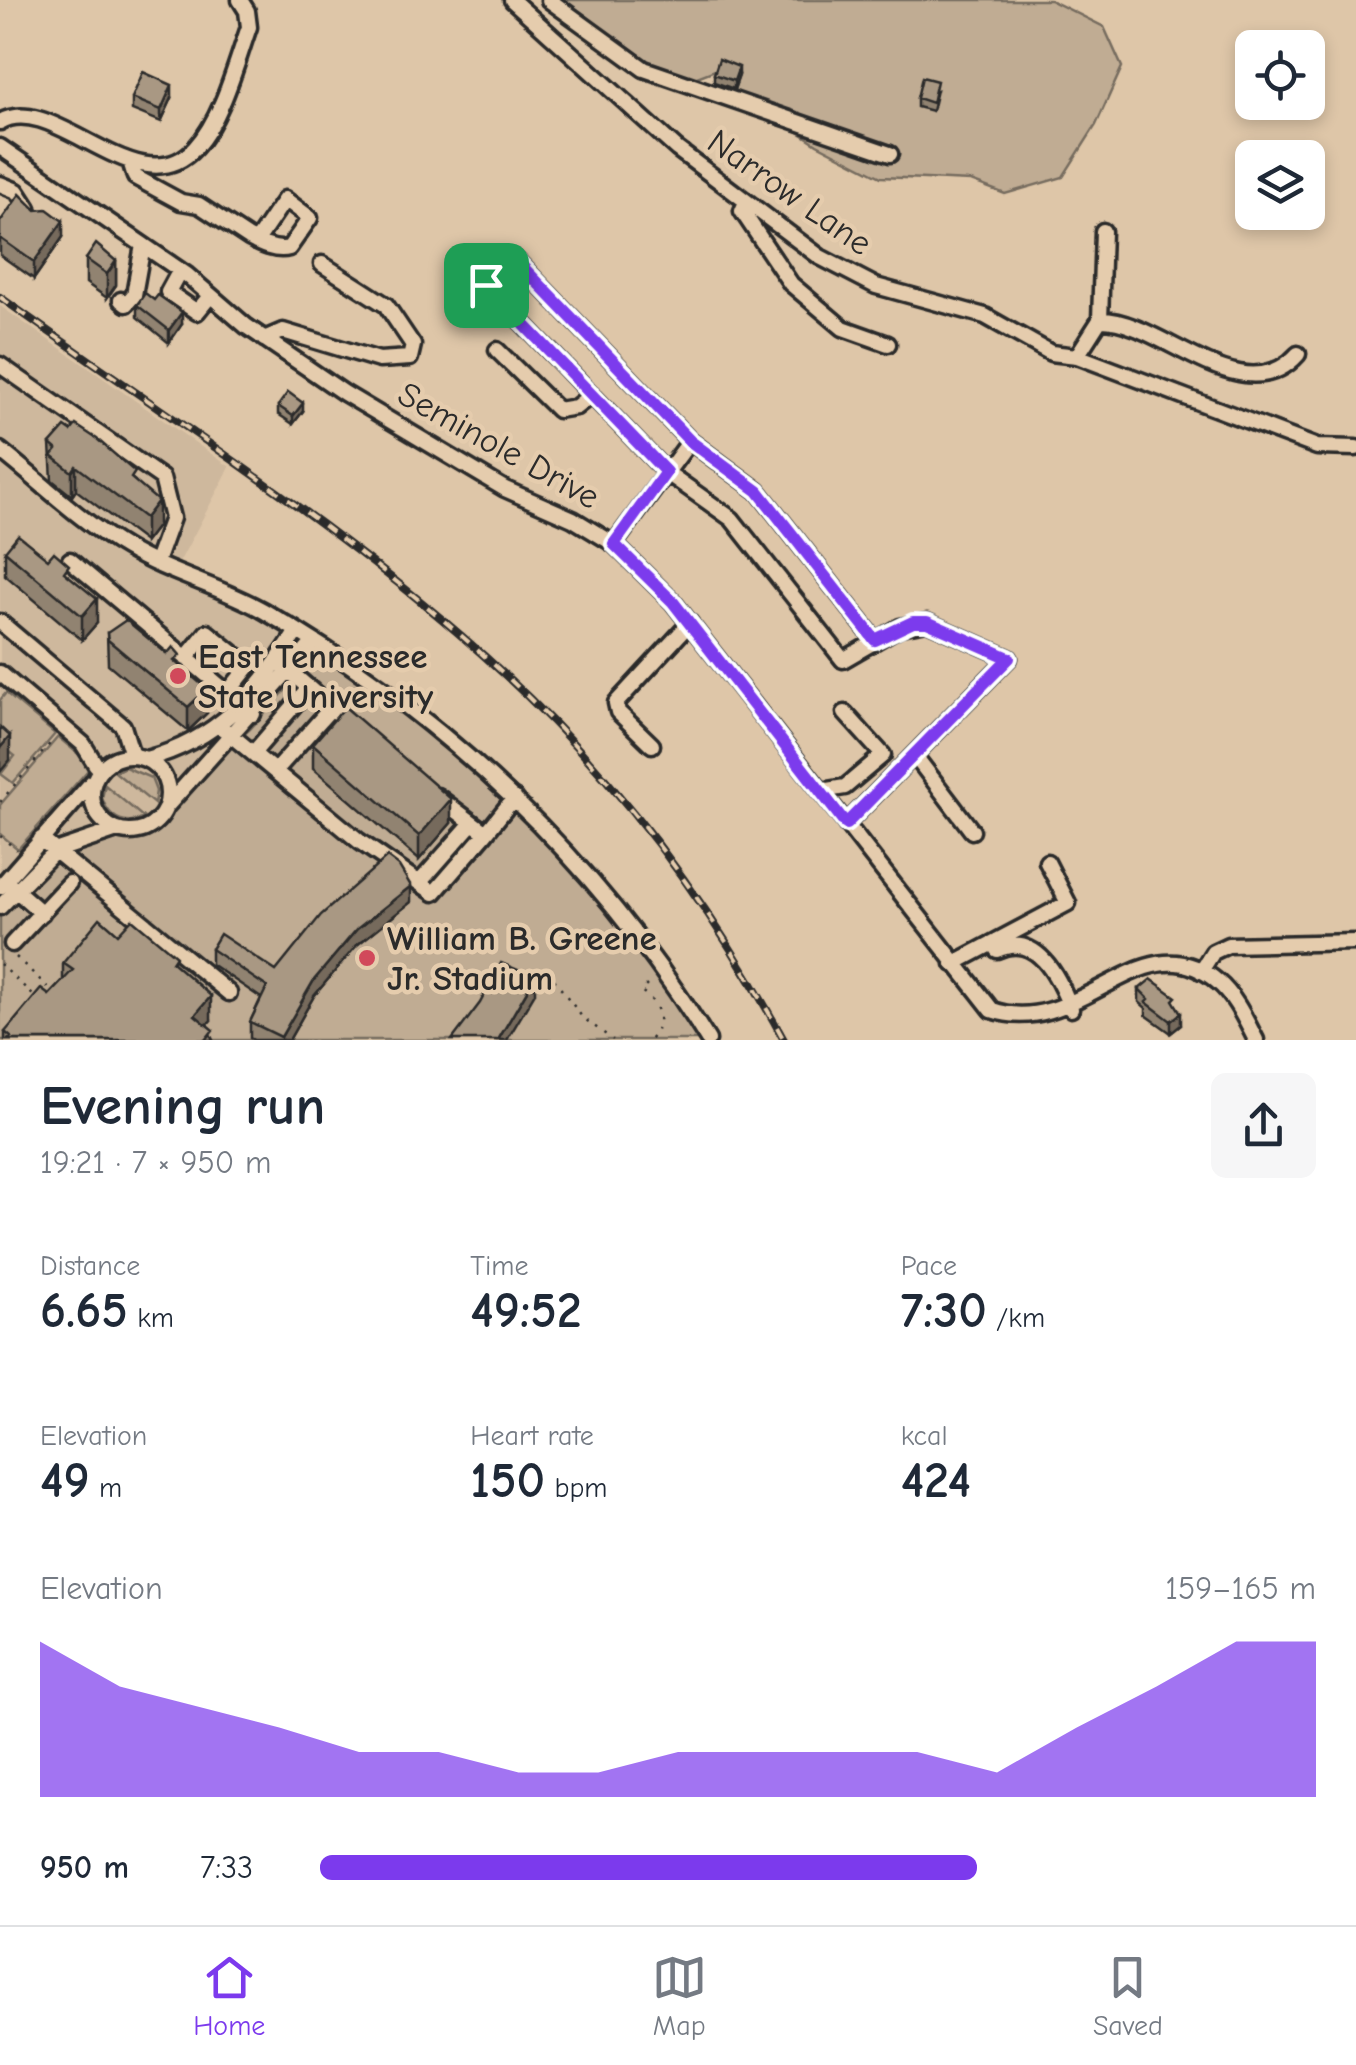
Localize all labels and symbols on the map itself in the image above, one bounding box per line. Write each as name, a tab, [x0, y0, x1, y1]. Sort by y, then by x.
street label: Narrow Lane	[700, 121, 880, 264]
pin	[444, 243, 529, 328]
street label: Seminole Drive	[391, 373, 607, 518]
place label: East Tennessee State University	[198, 636, 433, 717]
marker: East Tennessee State University	[167, 665, 189, 687]
place label: William B. Greene Jr. Stadium	[387, 918, 657, 999]
marker: William B. Greene Jr. Stadium	[356, 947, 378, 969]

